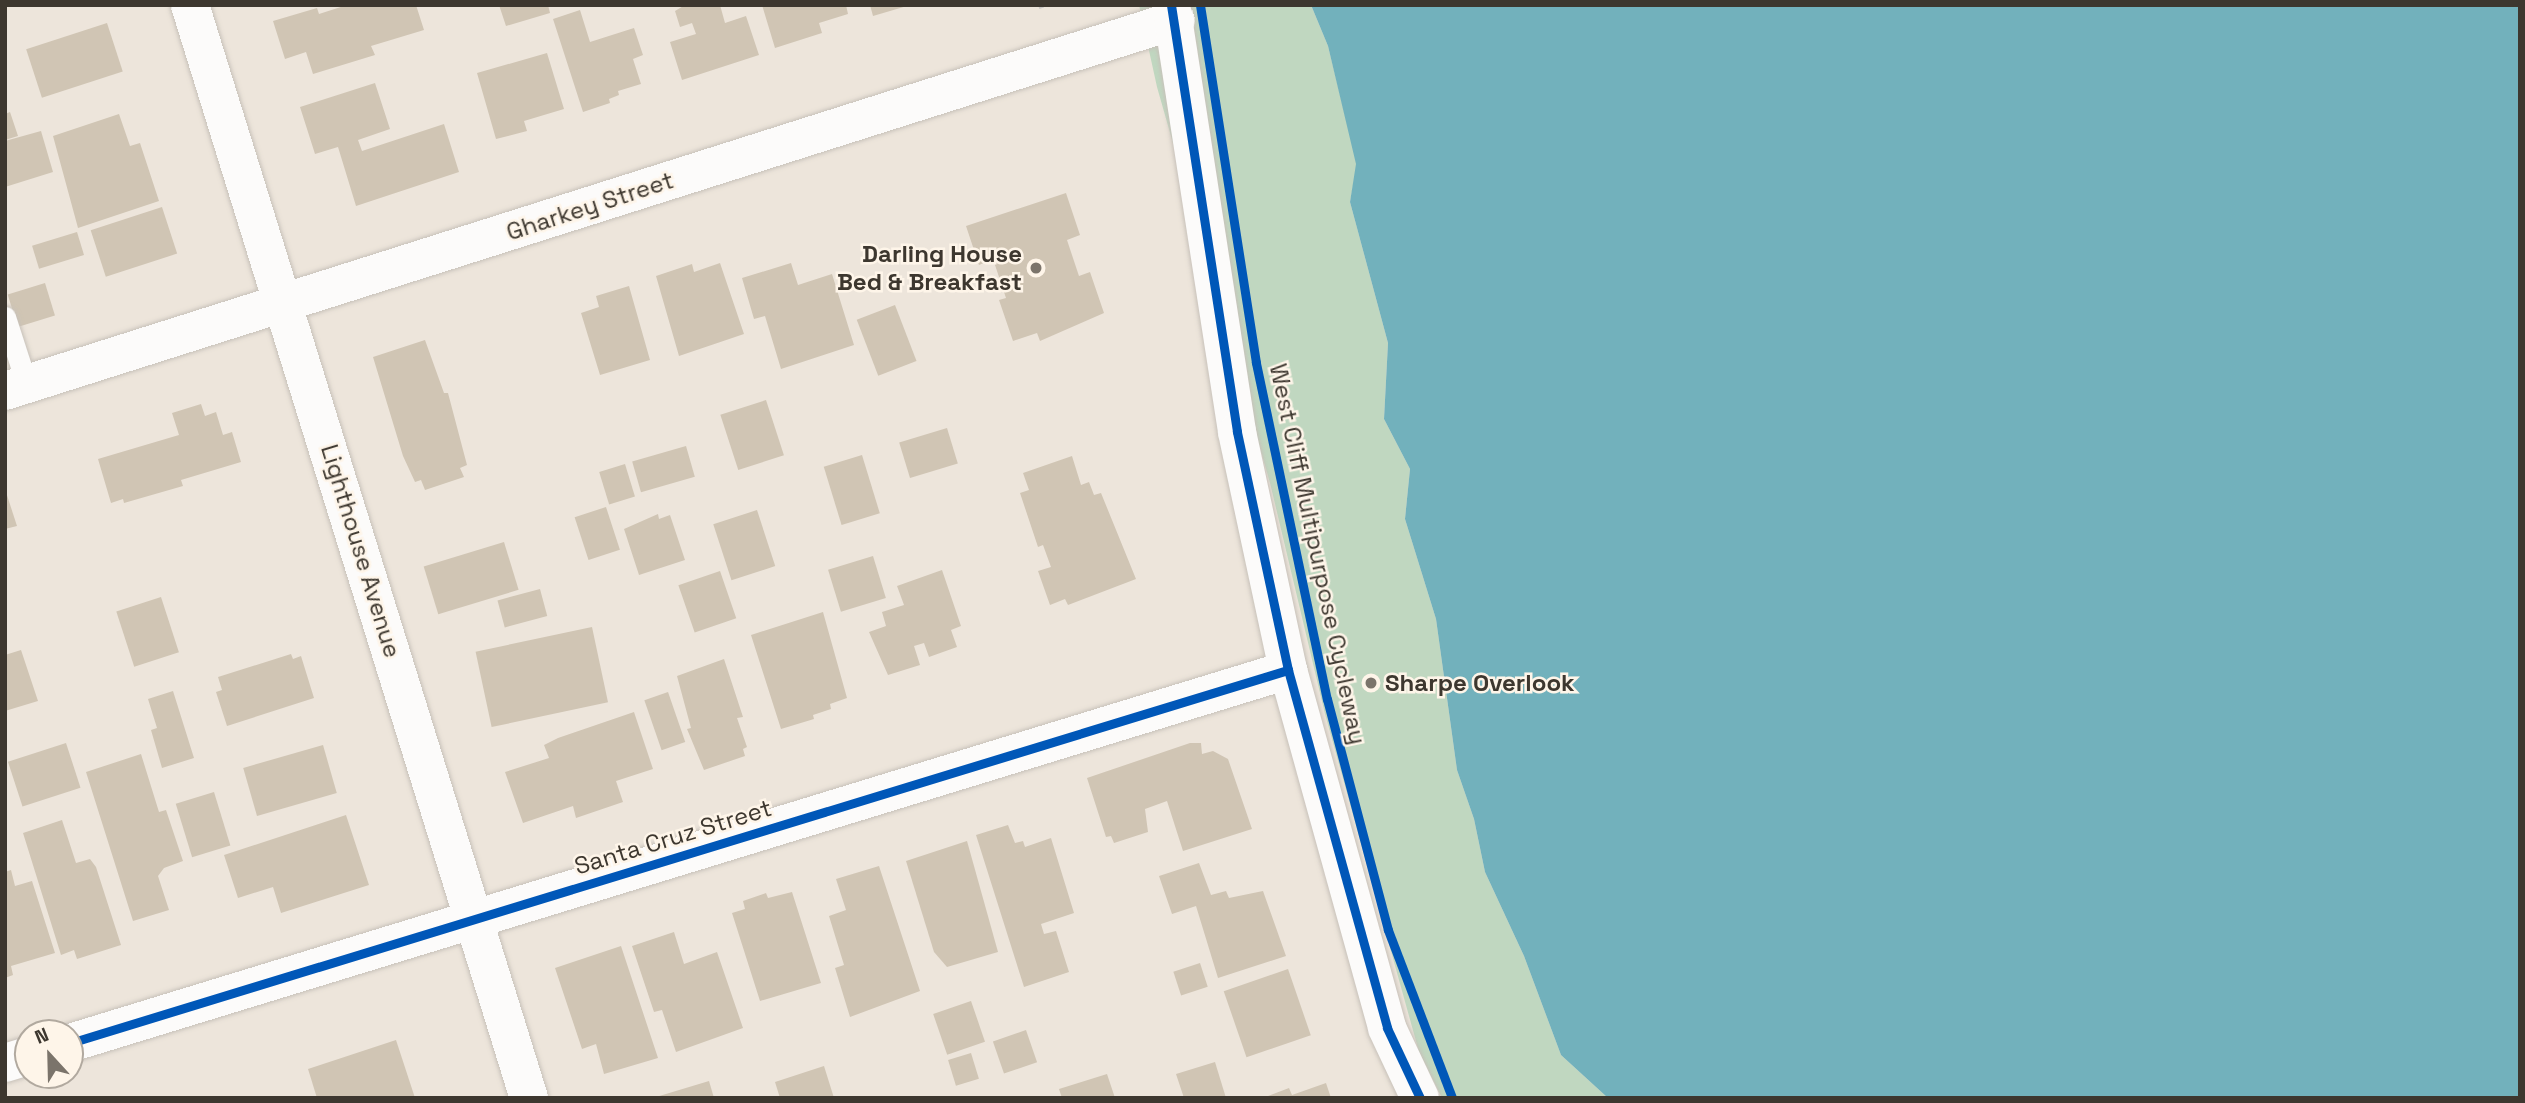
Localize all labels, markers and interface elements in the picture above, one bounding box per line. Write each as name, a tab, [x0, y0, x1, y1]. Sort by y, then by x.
street label: Gharkey Street	[503, 165, 677, 247]
place label: Darling House Bed & Breakfast	[837, 240, 1022, 296]
marker: Darling House Bed & Breakfast	[1028, 260, 1044, 276]
street label: West Cliff Multipurpose Cycleway	[1264, 361, 1372, 747]
street label: Lighthouse Avenue	[315, 441, 407, 661]
place label: Sharpe Overlook	[1385, 669, 1575, 697]
marker: Sharpe Overlook	[1363, 675, 1379, 691]
street label: Santa Cruz Street	[571, 793, 775, 881]
north arrow	[14, 1019, 84, 1089]
text: N	[31, 1022, 52, 1050]

